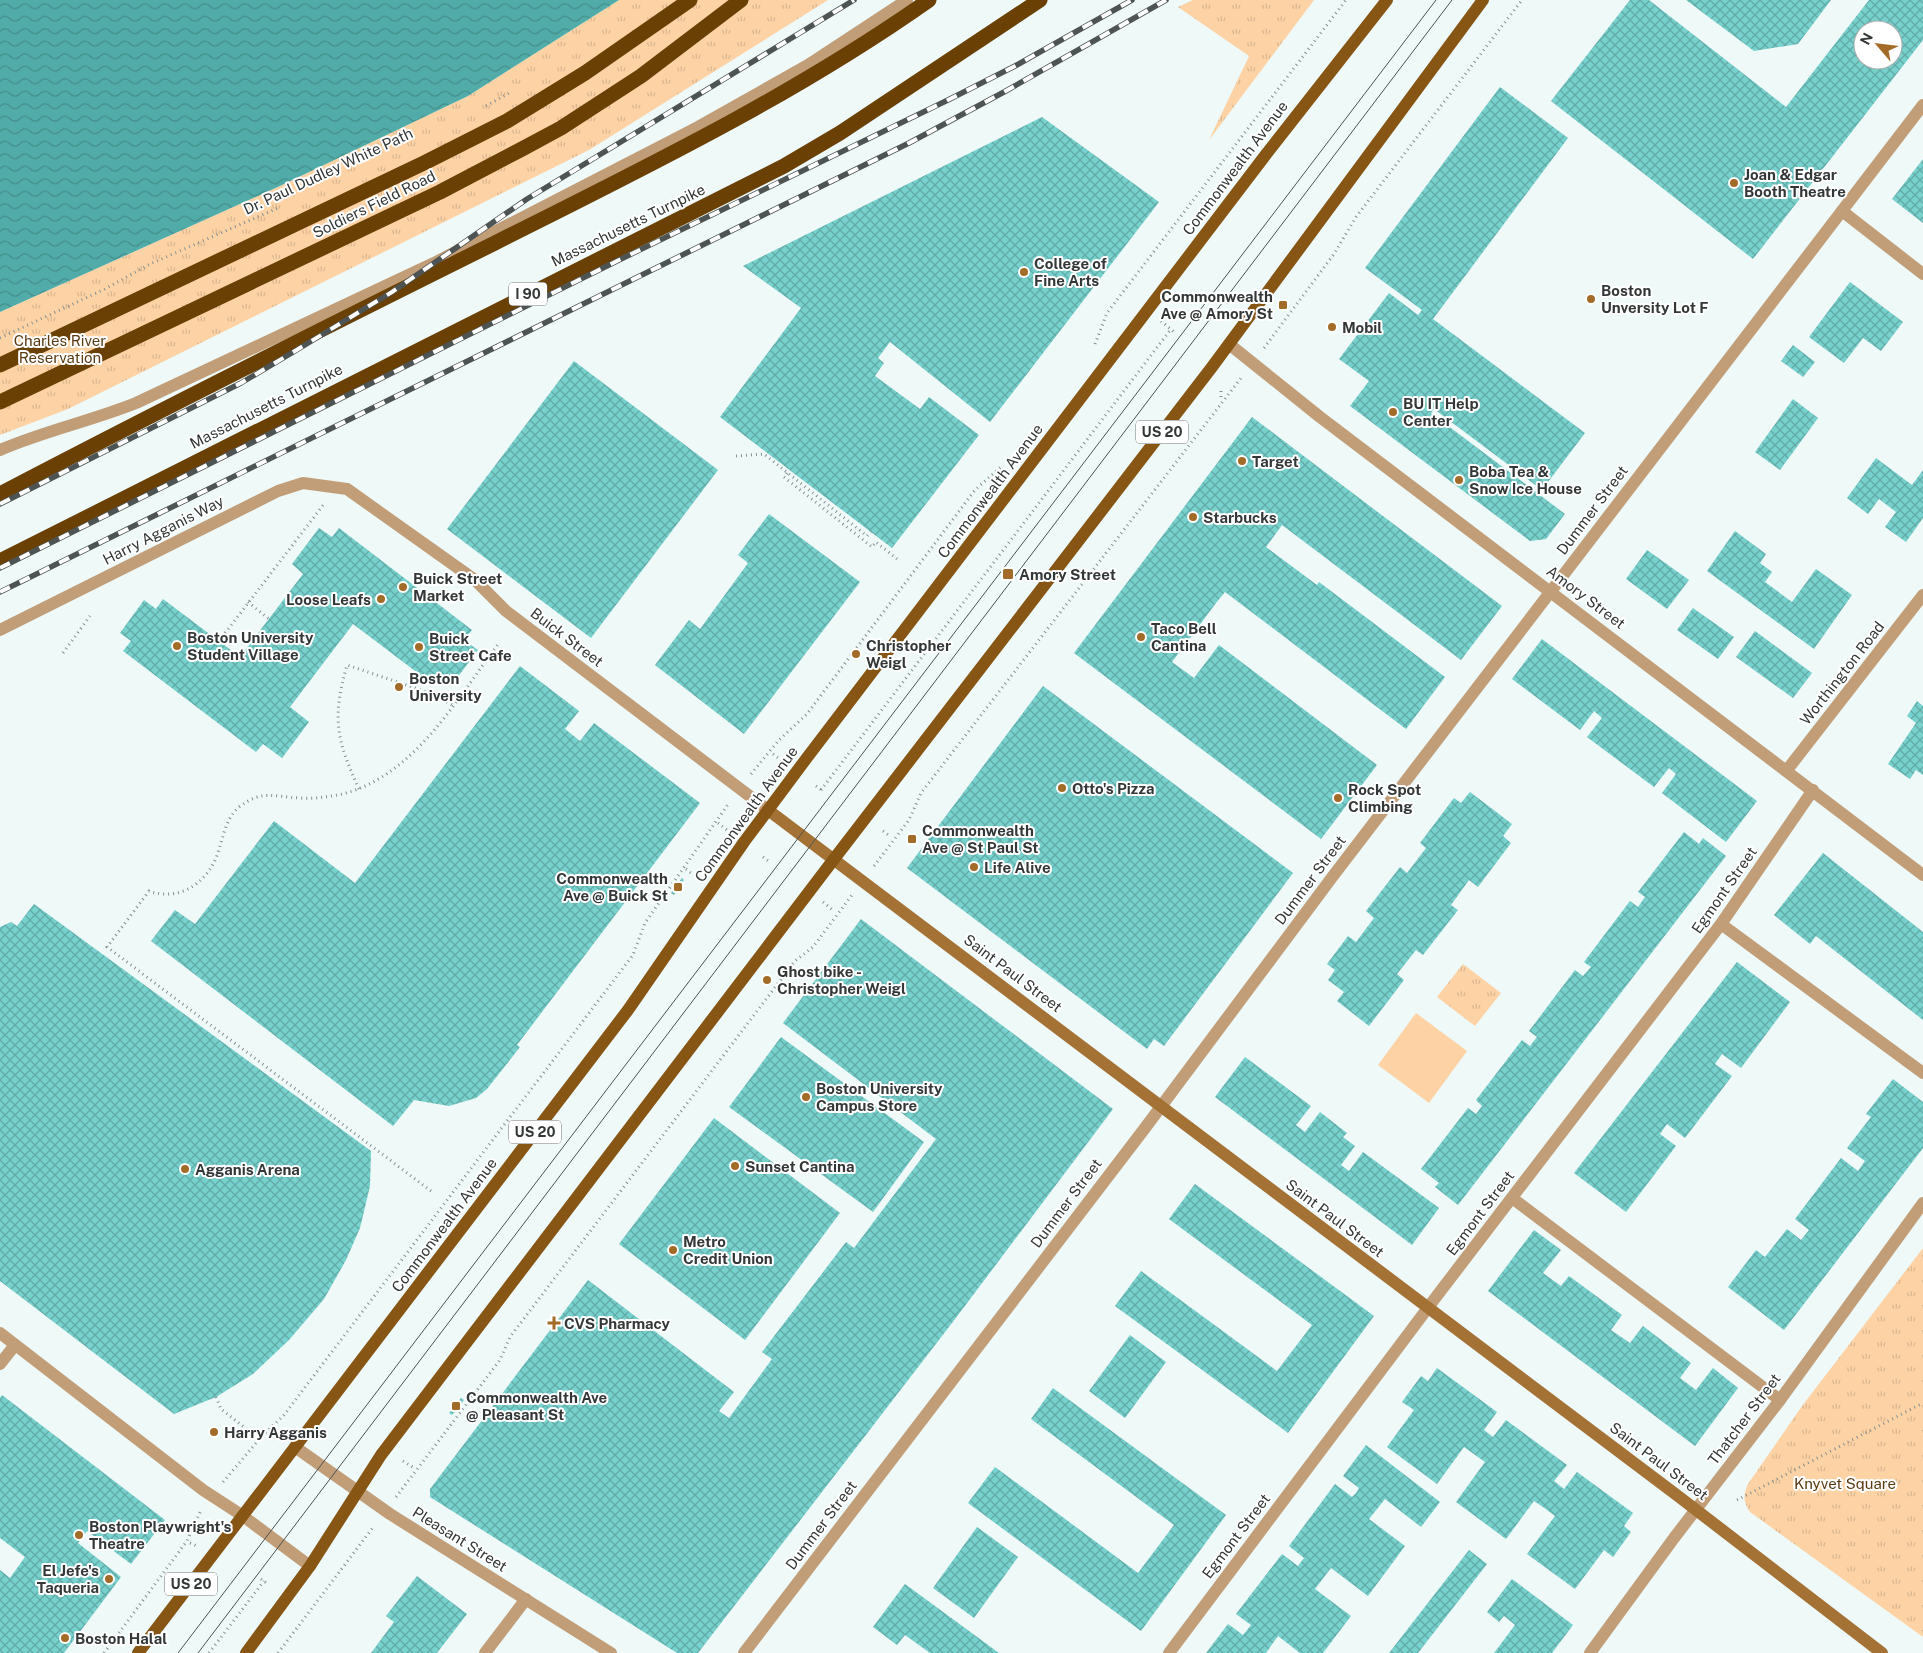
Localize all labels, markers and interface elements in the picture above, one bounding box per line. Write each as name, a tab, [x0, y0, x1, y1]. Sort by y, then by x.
north arrow	[1853, 20, 1903, 70]
text: N	[1857, 30, 1876, 47]
street label: Commonwealth Avenue	[1179, 98, 1291, 238]
street label: Dr. Paul Dudley White Path	[241, 124, 415, 218]
place label: Joan & Edgar Booth Theatre	[1744, 166, 1846, 200]
street label: Soldiers Field Road	[310, 167, 438, 241]
marker: Joan & Edgar Booth Theatre	[1728, 177, 1740, 189]
street label: Massachusetts Turnpike	[548, 180, 708, 270]
place label: College of Fine Arts	[1034, 255, 1107, 289]
marker: College of Fine Arts	[1018, 266, 1030, 278]
road number: I 90	[509, 282, 547, 306]
place label: Boston Unversity Lot F	[1601, 282, 1709, 316]
place label: Commonwealth Ave @ Amory St	[1161, 288, 1273, 322]
marker: Boston Unversity Lot F	[1585, 293, 1597, 305]
marker: Commonwealth Ave @ Amory St	[1277, 299, 1289, 311]
place label: Mobil	[1342, 319, 1382, 336]
marker: Mobil	[1326, 321, 1338, 333]
park label: Charles River Reservation	[14, 332, 106, 366]
street label: Massachusetts Turnpike	[187, 360, 345, 452]
place label: BU IT Help Center	[1403, 395, 1479, 429]
marker: BU IT Help Center	[1387, 406, 1399, 418]
street label: Commonwealth Avenue	[934, 421, 1046, 561]
road number: US 20	[1136, 421, 1188, 444]
place label: Target	[1252, 453, 1299, 470]
marker: Target	[1236, 455, 1248, 467]
street label: Dummer Street	[1553, 462, 1631, 558]
place label: Boba Tea & Snow Ice House	[1469, 463, 1582, 497]
marker: Boba Tea & Snow Ice House	[1453, 474, 1465, 486]
street label: Harry Agganis Way	[100, 492, 226, 568]
place label: Starbucks	[1203, 509, 1277, 526]
marker: Starbucks	[1187, 511, 1199, 523]
street label: Amory Street	[1544, 562, 1629, 632]
place label: Amory Street	[1019, 566, 1116, 583]
marker: Amory Street	[1001, 567, 1015, 581]
place label: Buick Street Market	[413, 570, 502, 604]
marker: Buick Street Market	[397, 581, 409, 593]
place label: Loose Leafs	[286, 591, 371, 608]
marker: Loose Leafs	[375, 593, 387, 605]
street label: Buick Street	[527, 604, 607, 670]
street label: Worthington Road	[1797, 618, 1887, 728]
place label: Taco Bell Cantina	[1151, 620, 1217, 654]
place label: Boston University Student Village	[187, 629, 314, 663]
place label: Buick Street Cafe	[429, 630, 512, 664]
marker: Taco Bell Cantina	[1135, 631, 1147, 643]
place label: Christopher Weigl	[866, 637, 951, 671]
marker: Boston University Student Village	[171, 640, 183, 652]
marker: Buick Street Cafe	[413, 641, 425, 653]
marker: Christopher Weigl	[850, 648, 862, 660]
place label: Boston University	[409, 670, 482, 704]
marker: Boston University	[393, 681, 405, 693]
street label: Commonwealth Avenue	[691, 743, 801, 885]
place label: Otto's Pizza	[1072, 780, 1154, 797]
place label: Rock Spot Climbing	[1348, 781, 1421, 815]
marker: Otto's Pizza	[1056, 782, 1068, 794]
marker: Rock Spot Climbing	[1332, 792, 1344, 804]
place label: Commonwealth Ave @ St Paul St	[922, 822, 1039, 856]
street label: Dummer Street	[1271, 832, 1349, 928]
marker: Commonwealth Ave @ St Paul St	[906, 833, 918, 845]
street label: Egmont Street	[1688, 843, 1760, 936]
place label: Life Alive	[984, 859, 1051, 876]
marker: Life Alive	[968, 861, 980, 873]
place label: Commonwealth Ave @ Buick St	[556, 870, 668, 904]
marker: Commonwealth Ave @ Buick St	[672, 881, 684, 893]
street label: Saint Paul Street	[961, 931, 1066, 1016]
place label: Ghost bike - Christopher Weigl	[777, 963, 906, 997]
marker: Ghost bike - Christopher Weigl	[761, 974, 773, 986]
place label: Boston University Campus Store	[816, 1080, 943, 1114]
marker: Boston University Campus Store	[800, 1091, 812, 1103]
road number: US 20	[509, 1120, 561, 1144]
street label: Commonwealth Avenue	[388, 1155, 500, 1295]
street label: Dummer Street	[1027, 1155, 1105, 1251]
place label: Sunset Cantina	[745, 1158, 854, 1175]
marker: Sunset Cantina	[729, 1160, 741, 1172]
place label: Agganis Arena	[195, 1161, 300, 1178]
marker: Agganis Arena	[179, 1163, 191, 1175]
street label: Egmont Street	[1443, 1167, 1517, 1259]
street label: Saint Paul Street	[1283, 1176, 1388, 1261]
place label: Metro Credit Union	[683, 1233, 773, 1267]
marker: Metro Credit Union	[667, 1244, 679, 1256]
place label: CVS Pharmacy	[564, 1315, 671, 1332]
marker: CVS Pharmacy	[548, 1317, 560, 1329]
street label: Thatcher Street	[1704, 1370, 1784, 1468]
place label: Commonwealth Ave @ Pleasant St	[466, 1389, 607, 1423]
marker: Commonwealth Ave @ Pleasant St	[450, 1400, 462, 1412]
street label: Saint Paul Street	[1607, 1419, 1712, 1504]
place label: Harry Agganis	[224, 1424, 327, 1441]
marker: Harry Agganis	[208, 1426, 220, 1438]
park label: Knyvet Square	[1794, 1475, 1896, 1492]
street label: Dummer Street	[782, 1477, 860, 1573]
street label: Egmont Street	[1199, 1490, 1273, 1582]
street label: Pleasant Street	[410, 1503, 510, 1575]
place label: Boston Playwright's Theatre	[89, 1518, 231, 1552]
marker: Boston Playwright's Theatre	[73, 1529, 85, 1541]
place label: El Jefe's Taqueria	[37, 1562, 99, 1596]
road number: US 20	[165, 1572, 217, 1596]
marker: El Jefe's Taqueria	[103, 1573, 115, 1585]
place label: Boston Halal	[75, 1630, 167, 1647]
marker: Boston Halal	[59, 1632, 71, 1644]

